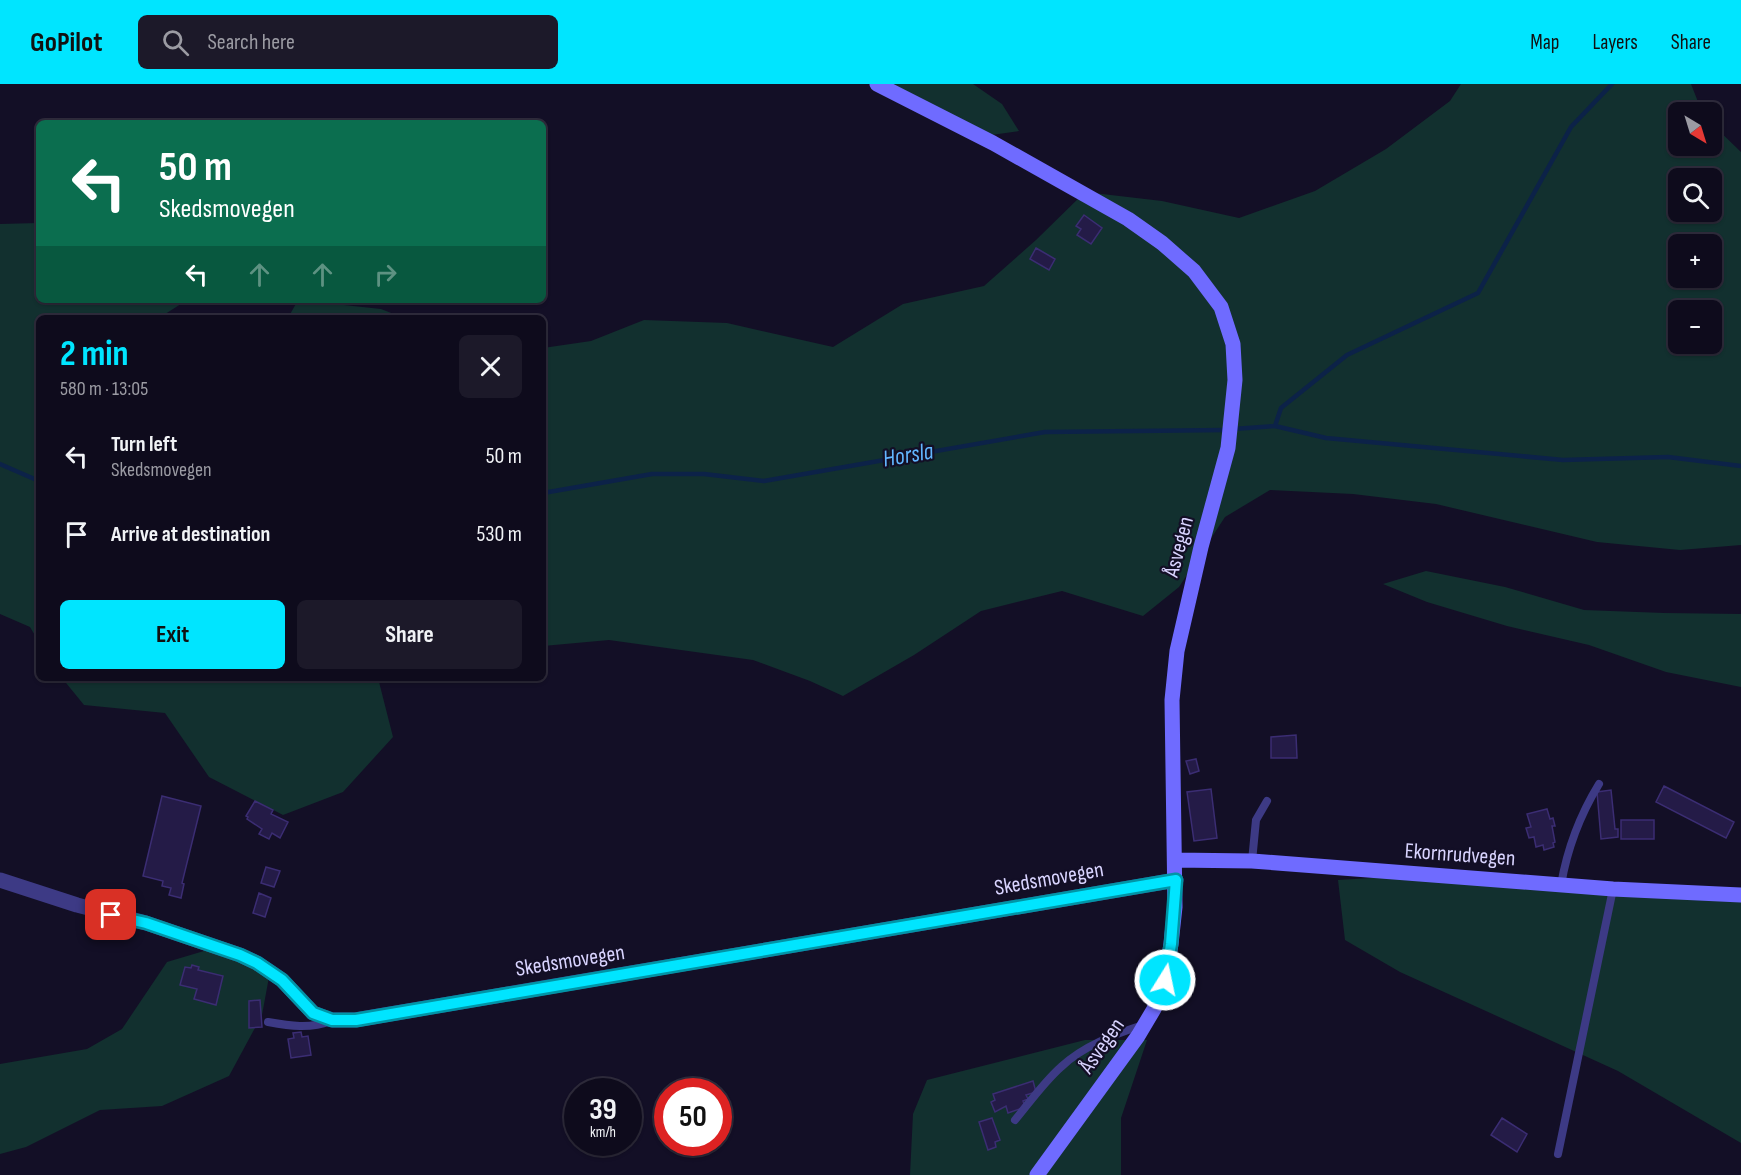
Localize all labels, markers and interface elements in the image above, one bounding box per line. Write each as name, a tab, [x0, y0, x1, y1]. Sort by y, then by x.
search box	[138, 15, 558, 69]
text: GoPilot	[30, 26, 102, 59]
icon: search	[159, 26, 192, 59]
text: Search here	[207, 29, 295, 56]
text: Map	[1530, 30, 1559, 55]
text: Layers	[1592, 30, 1638, 55]
text: Share	[1671, 30, 1711, 55]
north arrow	[1668, 102, 1722, 156]
map controls	[1668, 102, 1722, 354]
text: 50 m	[159, 142, 232, 193]
icon: left	[60, 144, 138, 222]
button: search	[1668, 168, 1722, 222]
text: Skedsmovegen	[159, 193, 295, 225]
button: +	[1668, 234, 1722, 288]
icon: left	[180, 258, 213, 291]
icon: ahead	[243, 258, 276, 291]
icon: ahead	[306, 258, 339, 291]
icon: right	[369, 258, 402, 291]
button: −	[1668, 300, 1722, 354]
text: 2 min	[60, 333, 129, 376]
button: close	[459, 335, 522, 398]
text: 580 m · 13:05	[60, 377, 148, 401]
text: Turn left	[111, 431, 177, 458]
water label: Horsla	[880, 436, 936, 474]
icon: left	[60, 440, 93, 473]
text: 50 m	[486, 443, 522, 470]
text: Skedsmovegen	[111, 458, 212, 482]
street label: Åsvegen	[1158, 514, 1200, 581]
icon: arrive	[60, 518, 93, 551]
text: Arrive at destination	[111, 521, 270, 548]
text: 530 m	[477, 521, 522, 548]
button: Exit	[60, 600, 285, 669]
button: Share	[297, 600, 522, 669]
street label: Ekornrudvegen	[1404, 838, 1516, 872]
street label: Skedsmovegen	[992, 856, 1106, 902]
pin	[85, 889, 136, 940]
icon: arrive	[94, 898, 127, 931]
street label: Skedsmovegen	[513, 939, 627, 983]
position arrow	[1133, 948, 1197, 1012]
street label: Åsvegen	[1073, 1013, 1131, 1080]
speed limit sign: 50	[654, 1078, 732, 1156]
text: 39	[589, 1092, 617, 1128]
text: km/h	[590, 1123, 616, 1142]

